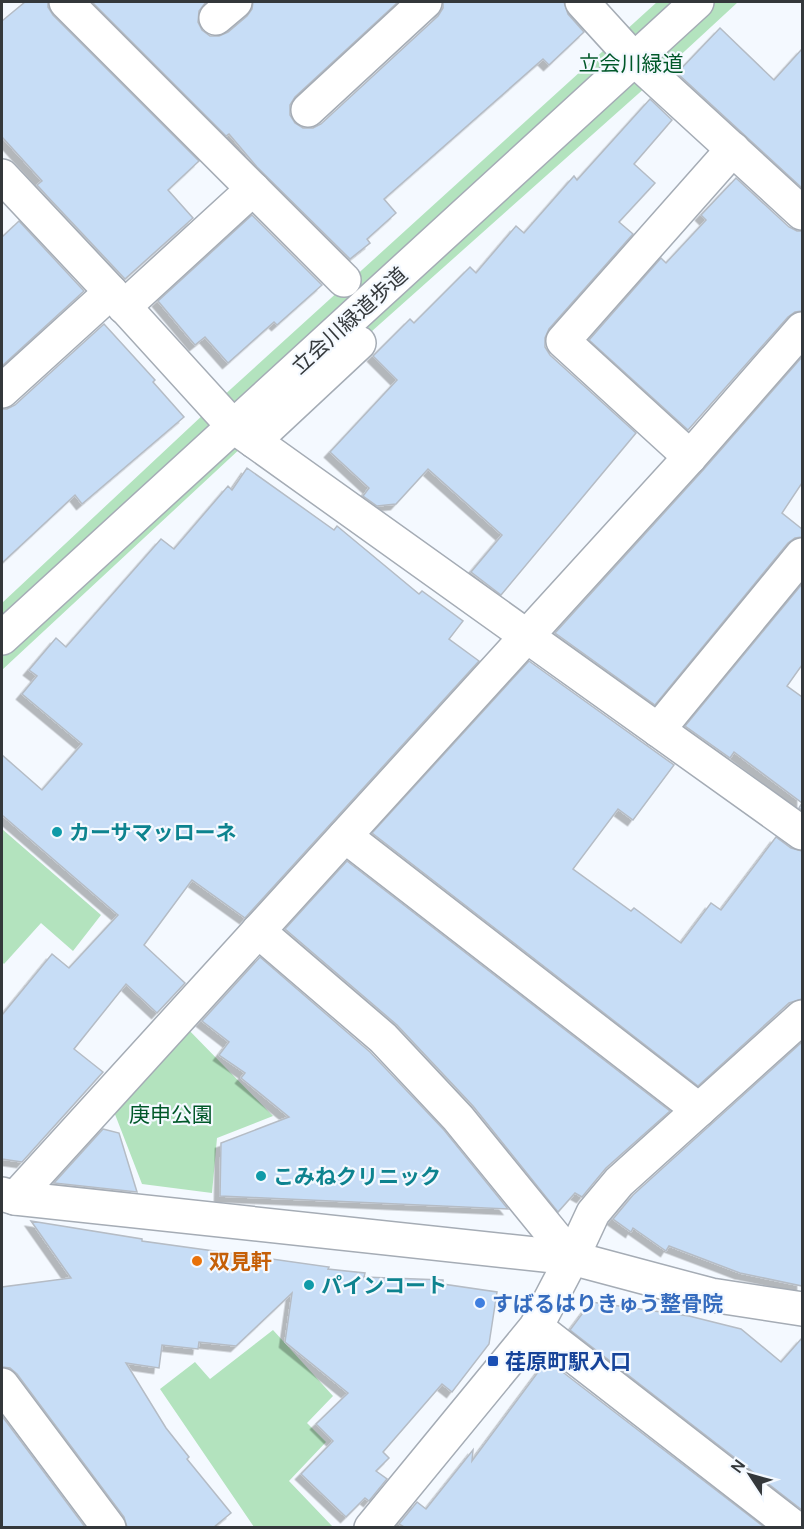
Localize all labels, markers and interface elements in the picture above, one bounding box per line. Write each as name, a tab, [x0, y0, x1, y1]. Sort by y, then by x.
park label: 立会川緑道	[579, 49, 684, 77]
street label: 立会川緑道歩道	[285, 260, 413, 380]
place label: カーサマッローネ	[69, 818, 237, 846]
marker: カーサマッローネ	[50, 825, 64, 839]
park label: 庚申公園	[129, 1100, 213, 1128]
place label: こみねクリニック	[273, 1162, 441, 1190]
marker: こみねクリニック	[254, 1169, 268, 1183]
place label: 双見軒	[209, 1247, 272, 1275]
marker: 双見軒	[190, 1254, 204, 1268]
place label: パインコート	[321, 1271, 447, 1299]
marker: パインコート	[302, 1278, 316, 1292]
place label: すばるはりきゅう整骨院	[492, 1289, 723, 1317]
marker: すばるはりきゅう整骨院	[473, 1296, 487, 1310]
place label: 荏原町駅入口	[505, 1347, 631, 1375]
marker: 荏原町駅入口	[486, 1354, 500, 1368]
north arrow	[720, 1445, 780, 1505]
text: N	[726, 1455, 750, 1477]

